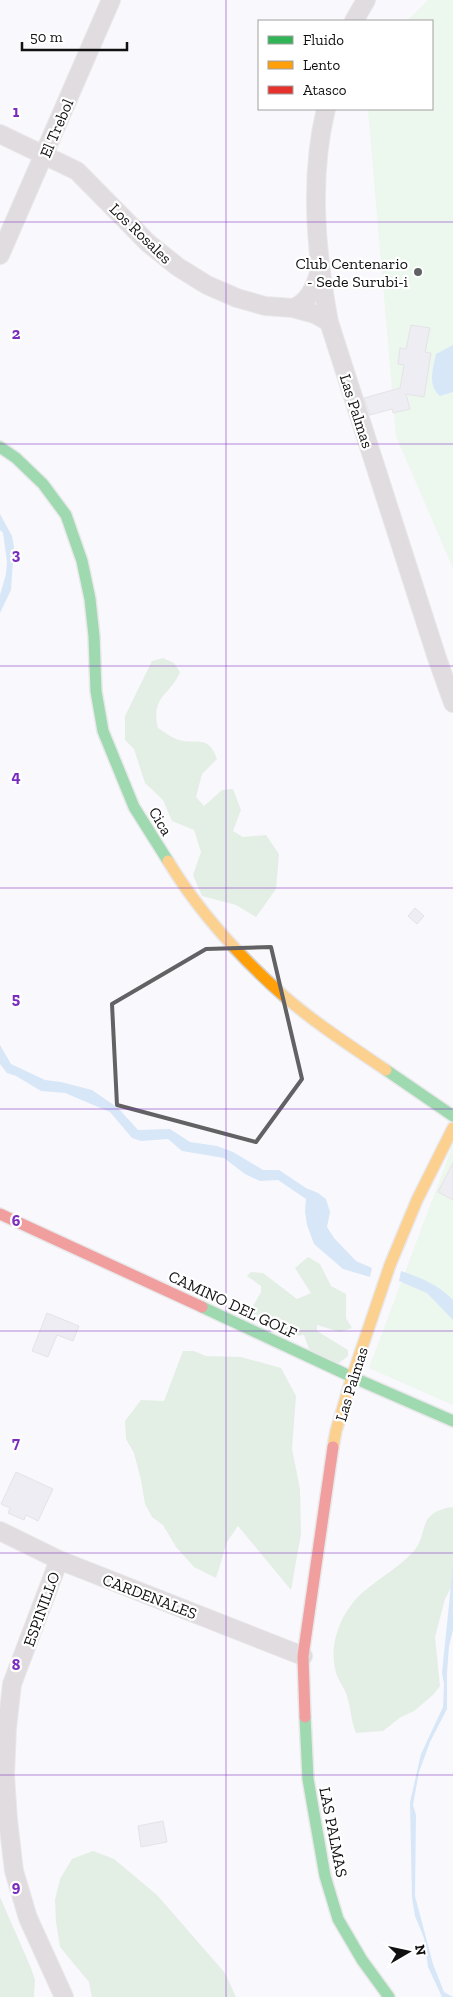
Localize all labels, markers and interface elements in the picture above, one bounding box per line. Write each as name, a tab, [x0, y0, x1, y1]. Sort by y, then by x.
scale bar	[22, 20, 128, 52]
legend	[258, 20, 433, 110]
text: 50 m	[30, 28, 63, 46]
text: Fluido	[303, 31, 344, 49]
text: Lento	[303, 56, 340, 74]
text: Atasco	[303, 81, 347, 99]
street label: El Trebol	[36, 96, 77, 160]
text: 1	[13, 102, 20, 121]
street label: Los Rosales	[106, 199, 176, 268]
place label: Club Centenario - Sede Surubi-i	[295, 254, 409, 291]
marker: Club Centenario - Sede Surubi-i	[412, 266, 424, 278]
text: 2	[12, 324, 21, 343]
street label: Las Palmas	[336, 372, 377, 451]
text: 3	[12, 545, 21, 564]
text: 4	[11, 767, 21, 786]
street label: Cica	[145, 804, 177, 839]
text: 5	[12, 989, 20, 1008]
text: 6	[12, 1211, 21, 1230]
street label: CAMINO DEL GOLF	[166, 1266, 300, 1343]
street label: Las Palmas	[331, 1345, 372, 1424]
text: 7	[12, 1433, 20, 1452]
street label: ESPINILLO	[19, 1569, 64, 1649]
street label: CARDENALES	[100, 1570, 200, 1623]
text: 8	[12, 1655, 21, 1674]
street label: LAS PALMAS	[315, 1785, 352, 1879]
text: 9	[12, 1877, 21, 1896]
north arrow	[383, 1927, 433, 1977]
text: N	[411, 1943, 430, 1957]

